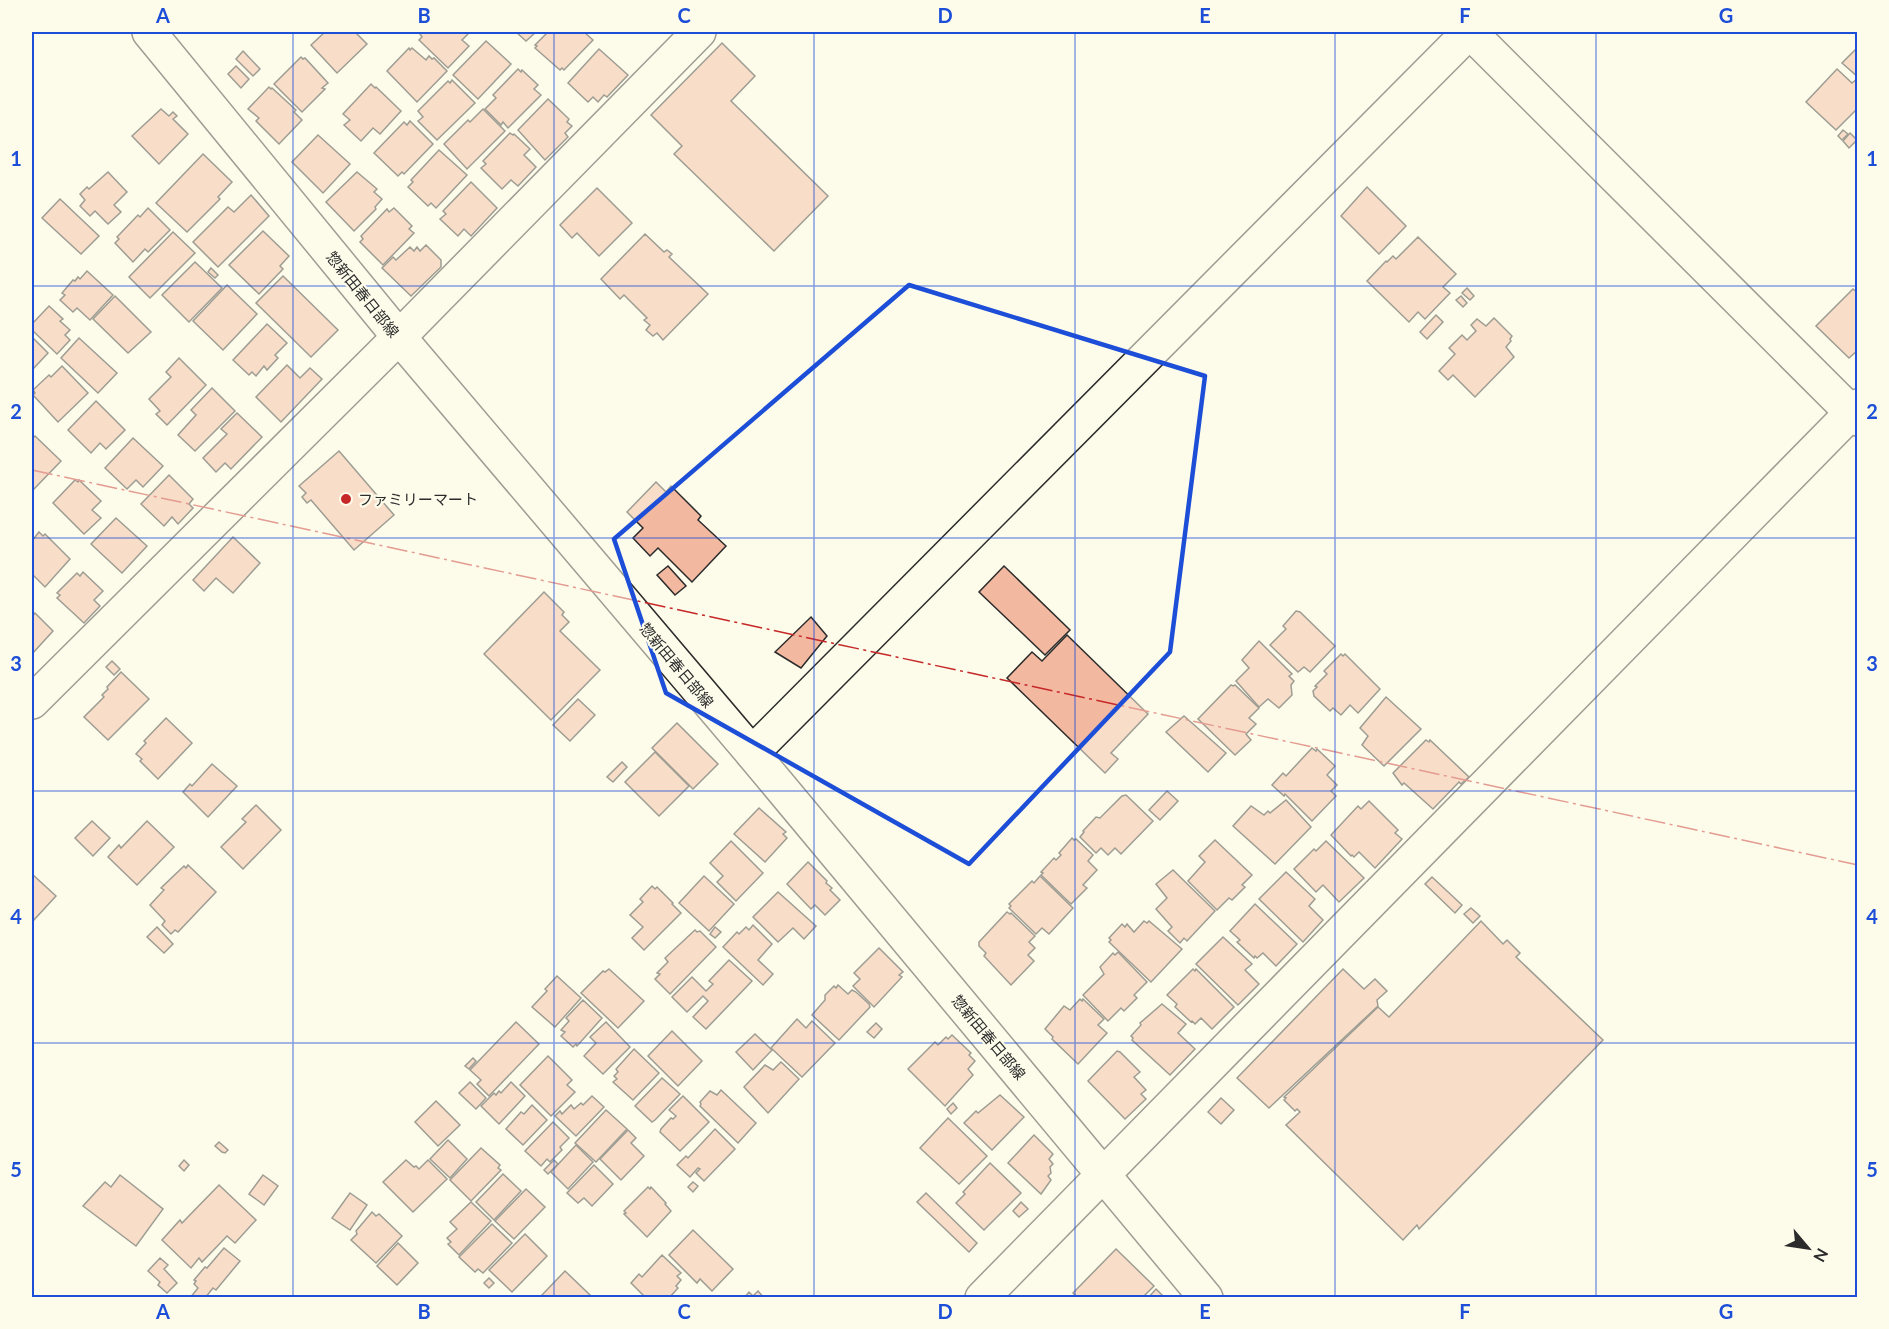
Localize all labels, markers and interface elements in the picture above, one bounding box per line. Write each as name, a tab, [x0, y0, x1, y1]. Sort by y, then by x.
text: A	[155, 3, 170, 27]
text: B	[417, 3, 431, 27]
text: C	[677, 3, 691, 27]
text: D	[937, 3, 953, 27]
text: E	[1199, 3, 1211, 27]
text: F	[1459, 3, 1471, 27]
text: G	[1719, 3, 1733, 27]
text: 1	[10, 146, 22, 170]
text: 1	[1866, 146, 1878, 170]
street label: 惣新田春日部線	[323, 248, 403, 340]
text: 2	[10, 399, 22, 423]
text: 2	[1866, 399, 1878, 423]
place label: ファミリーマート	[358, 490, 478, 508]
marker: ファミリーマート	[339, 492, 353, 506]
street label: 惣新田春日部線	[636, 619, 718, 711]
text: 3	[10, 651, 22, 675]
text: 3	[1866, 651, 1878, 675]
text: 4	[10, 904, 22, 928]
text: 4	[1866, 904, 1878, 928]
street label: 惣新田春日部線	[948, 991, 1030, 1083]
text: 5	[10, 1157, 22, 1181]
text: 5	[1866, 1157, 1878, 1181]
north arrow	[1778, 1218, 1838, 1278]
text: N	[1810, 1246, 1833, 1266]
text: A	[155, 1299, 170, 1323]
text: B	[417, 1299, 431, 1323]
text: C	[677, 1299, 691, 1323]
text: D	[937, 1299, 953, 1323]
text: E	[1199, 1299, 1211, 1323]
text: F	[1459, 1299, 1471, 1323]
text: G	[1719, 1299, 1733, 1323]

